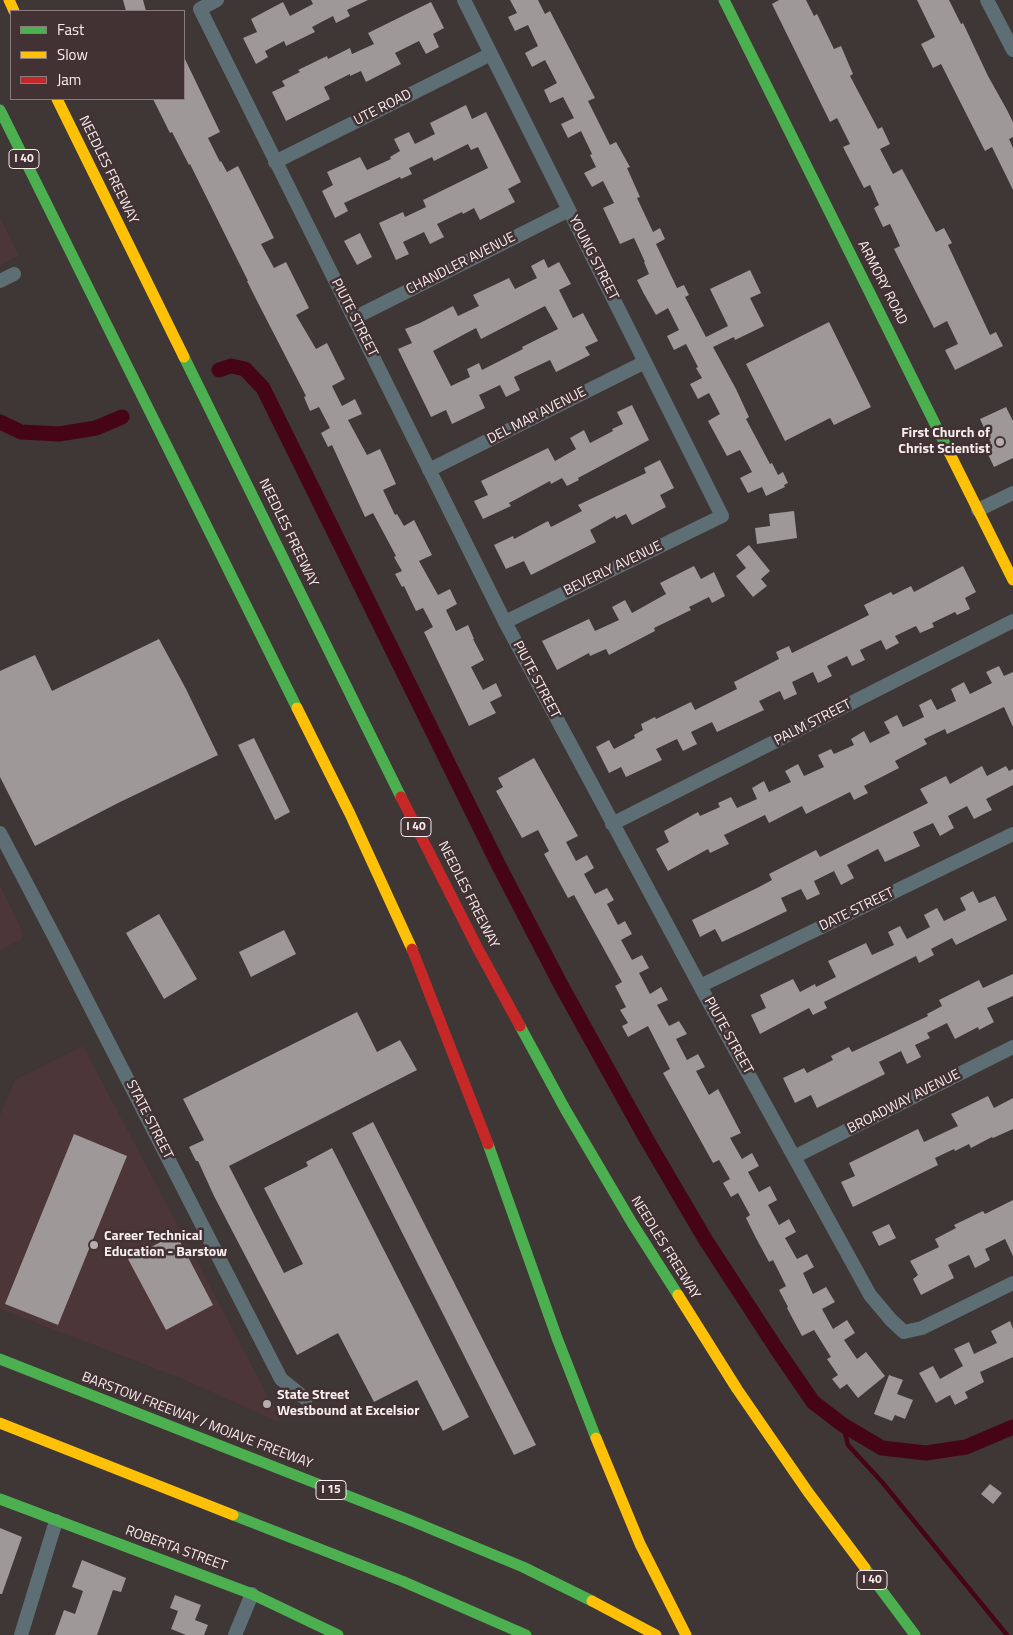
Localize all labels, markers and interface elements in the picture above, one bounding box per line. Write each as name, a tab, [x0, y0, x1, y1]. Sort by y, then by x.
legend	[10, 10, 185, 100]
text: Fast	[57, 18, 84, 41]
text: Slow	[57, 43, 88, 66]
text: Jam	[57, 68, 81, 91]
street label: UTE ROAD	[351, 86, 415, 130]
street label: NEEDLES FREEWAY	[75, 113, 141, 227]
road number: I 40	[9, 150, 39, 168]
street label: YOUNG STREET	[564, 213, 622, 303]
street label: CHANDLER AVENUE	[404, 229, 518, 299]
street label: ARMORY ROAD	[854, 238, 910, 328]
street label: PIUTE STREET	[327, 276, 381, 360]
street label: DEL MAR AVENUE	[485, 384, 589, 448]
place label: First Church of Christ Scientist	[898, 426, 990, 458]
marker: First Church of Christ Scientist	[994, 436, 1006, 448]
street label: NEEDLES FREEWAY	[255, 476, 321, 590]
street label: BEVERLY AVENUE	[561, 538, 665, 600]
street label: PIUTE STREET	[509, 638, 563, 722]
street label: PALM STREET	[772, 696, 854, 750]
road number: I 40	[401, 818, 431, 836]
street label: NEEDLES FREEWAY	[434, 839, 502, 951]
street label: DATE STREET	[817, 885, 897, 935]
street label: PIUTE STREET	[700, 995, 756, 1077]
street label: BROADWAY AVENUE	[845, 1066, 963, 1138]
street label: STATE STREET	[122, 1078, 176, 1162]
street label: NEEDLES FREEWAY	[627, 1194, 703, 1302]
place label: Career Technical Education - Barstow	[104, 1229, 227, 1262]
marker: Career Technical Education - Barstow	[88, 1239, 100, 1251]
street label: BARSTOW FREEWAY / MOJAVE FREEWAY	[79, 1369, 315, 1473]
place label: State Street Westbound at Excelsior	[277, 1388, 419, 1420]
marker: State Street Westbound at Excelsior	[261, 1398, 273, 1410]
road number: I 15	[316, 1480, 346, 1500]
street label: ROBERTA STREET	[123, 1523, 229, 1575]
road number: I 40	[857, 1570, 887, 1590]

